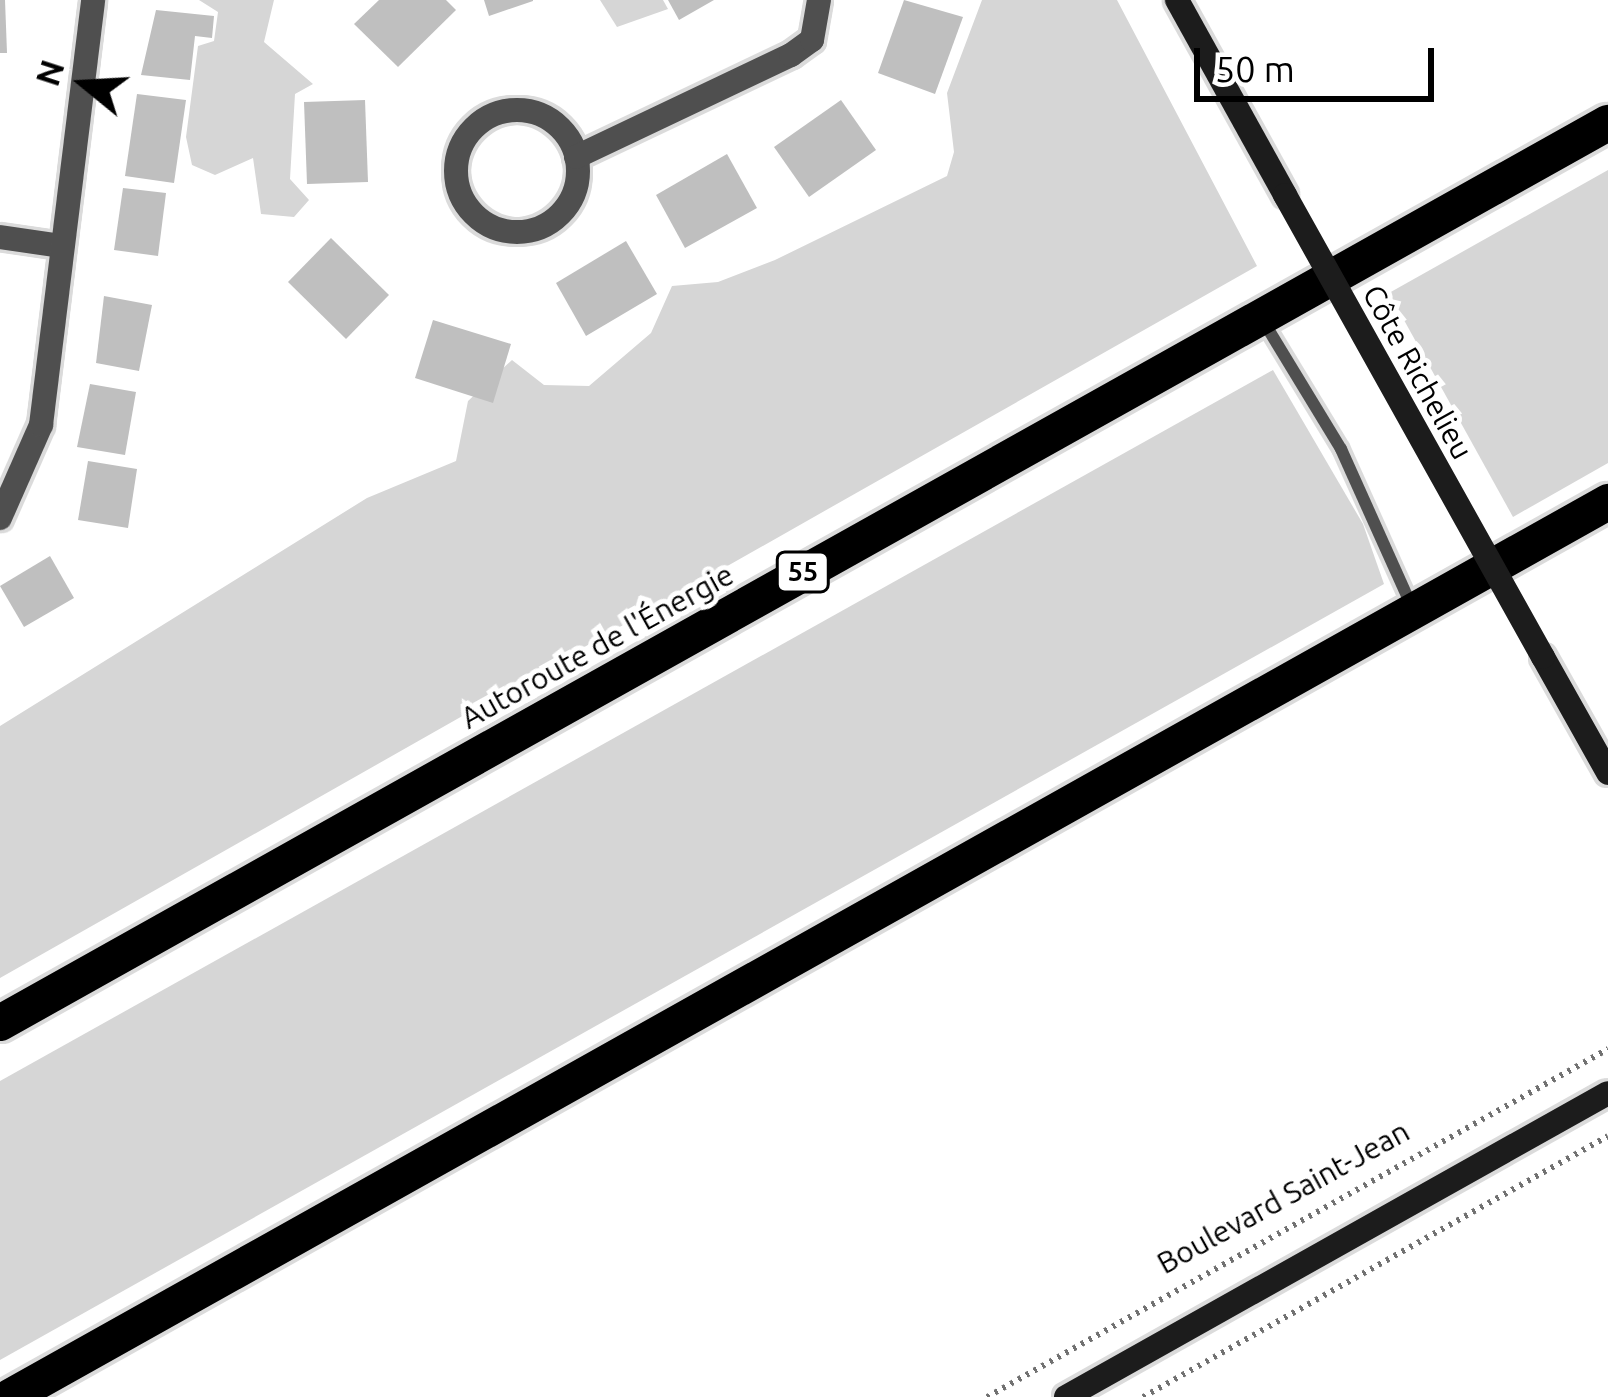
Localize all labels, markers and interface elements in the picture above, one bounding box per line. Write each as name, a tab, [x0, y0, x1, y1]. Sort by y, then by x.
north arrow	[24, 24, 144, 144]
scale bar	[1200, 24, 1440, 98]
text: 50 m	[1215, 48, 1295, 89]
text: N	[28, 55, 71, 90]
street label: Côte Richelieu	[1355, 279, 1481, 465]
road number: 55	[773, 551, 833, 593]
street label: Autoroute de l'Énergie	[454, 556, 740, 736]
street label: Boulevard Saint-Jean	[1151, 1113, 1415, 1281]

